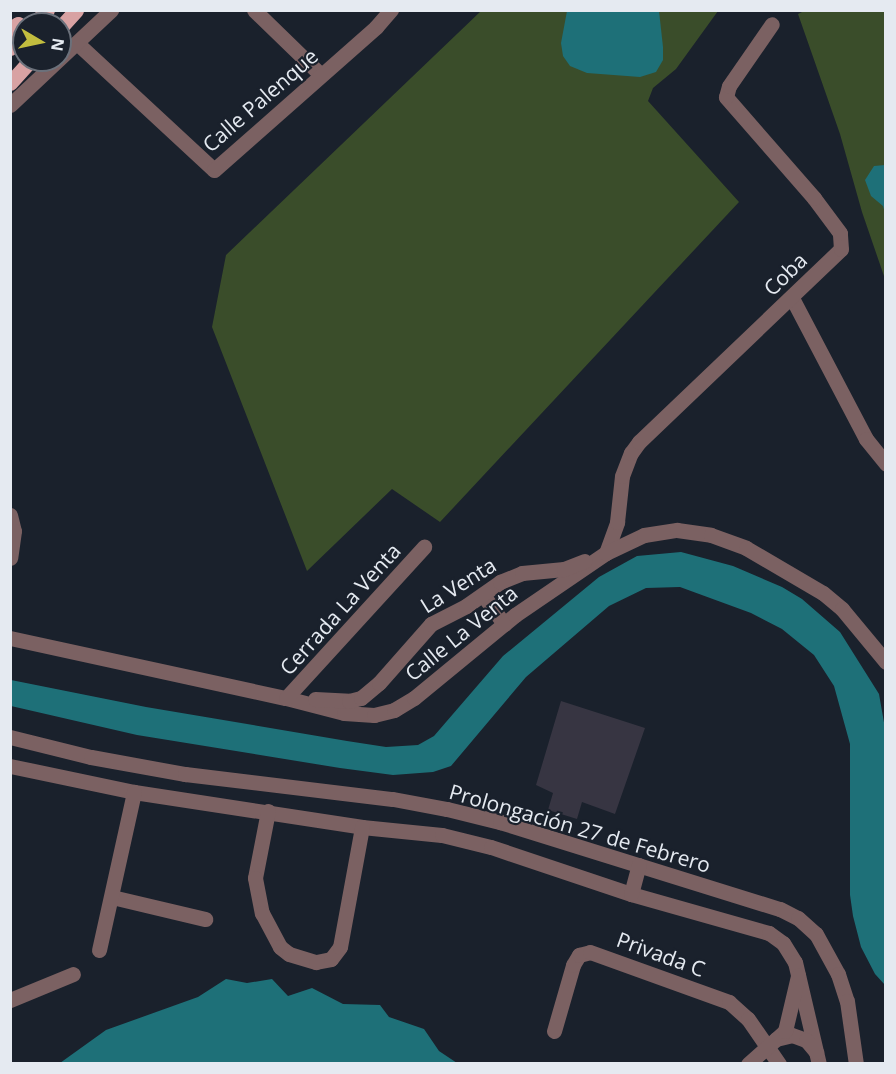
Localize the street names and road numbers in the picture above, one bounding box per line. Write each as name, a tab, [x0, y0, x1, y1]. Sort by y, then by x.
street label: Calle Palenque	[197, 43, 323, 157]
street label: Coba	[758, 247, 812, 301]
street label: Cerrada La Venta	[274, 538, 406, 680]
street label: La Venta	[416, 552, 500, 618]
street label: Calle La Venta	[400, 580, 522, 686]
street label: Prolongación 27 de Febrero	[446, 779, 714, 877]
street label: Privada C	[614, 926, 708, 982]

